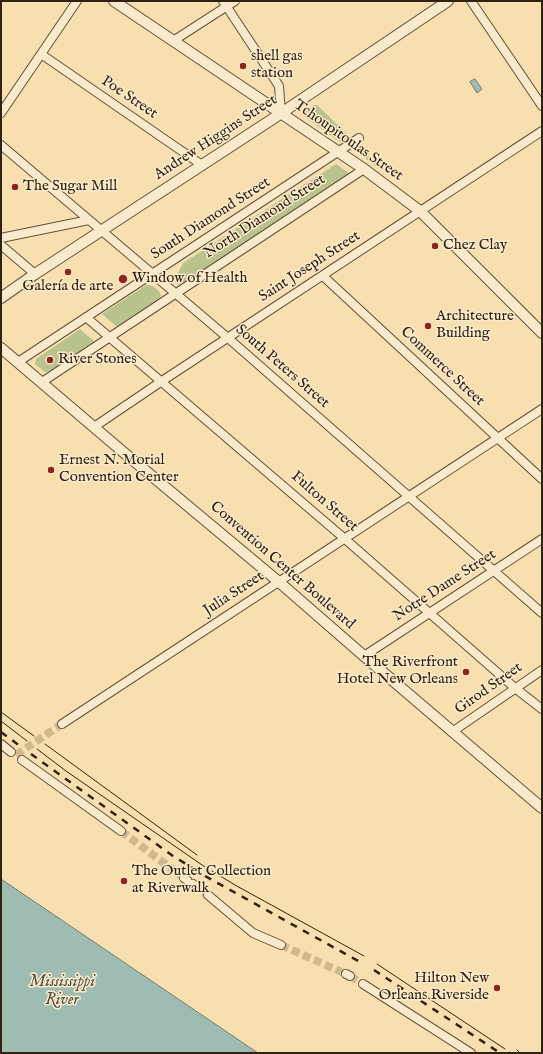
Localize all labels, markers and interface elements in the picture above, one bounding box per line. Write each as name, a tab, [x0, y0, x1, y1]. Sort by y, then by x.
place label: shell gas station	[251, 48, 302, 83]
marker: shell gas station	[238, 61, 248, 71]
street label: Poe Street	[97, 73, 161, 123]
street label: Andrew Higgins Street	[151, 92, 281, 184]
street label: Tchoupitoulas Street	[290, 97, 406, 185]
street label: North Diamond Street	[201, 171, 329, 263]
street label: South Diamond Street	[148, 174, 274, 264]
place label: The Sugar Mill	[23, 178, 117, 196]
marker: The Sugar Mill	[10, 182, 20, 192]
street label: Saint Joseph Street	[256, 228, 364, 306]
place label: Chez Clay	[443, 237, 507, 255]
marker: Chez Clay	[430, 241, 440, 251]
marker: Galería de arte	[63, 267, 73, 277]
place label: Window of Health	[132, 270, 247, 288]
marker: Window of Health	[117, 273, 129, 285]
place label: Galería de arte	[23, 278, 113, 296]
place label: Architecture Building	[436, 308, 514, 343]
street label: South Peters Street	[231, 321, 333, 413]
marker: Architecture Building	[423, 321, 433, 331]
street label: Commerce Street	[396, 324, 488, 410]
place label: River Stones	[58, 351, 136, 369]
marker: River Stones	[45, 355, 55, 365]
place label: Ernest N. Morial Convention Center	[59, 452, 178, 487]
marker: Ernest N. Morial Convention Center	[46, 465, 56, 475]
street label: Fulton Street	[287, 468, 361, 536]
street label: Convention Center Boulevard	[206, 498, 358, 634]
street label: Notre Dame Street	[390, 546, 500, 626]
street label: Julia Street	[200, 568, 268, 620]
place label: The Riverfront Hotel New Orleans	[337, 654, 458, 689]
street label: Girod Street	[452, 659, 526, 719]
marker: The Riverfront Hotel New Orleans	[461, 667, 471, 677]
place label: The Outlet Collection at Riverwalk	[132, 863, 271, 898]
marker: The Outlet Collection at Riverwalk	[119, 876, 129, 886]
place label: Hilton New Orleans Riverside	[379, 970, 489, 1005]
water label: Mississippi River	[29, 973, 95, 1011]
marker: Hilton New Orleans Riverside	[492, 983, 502, 993]

